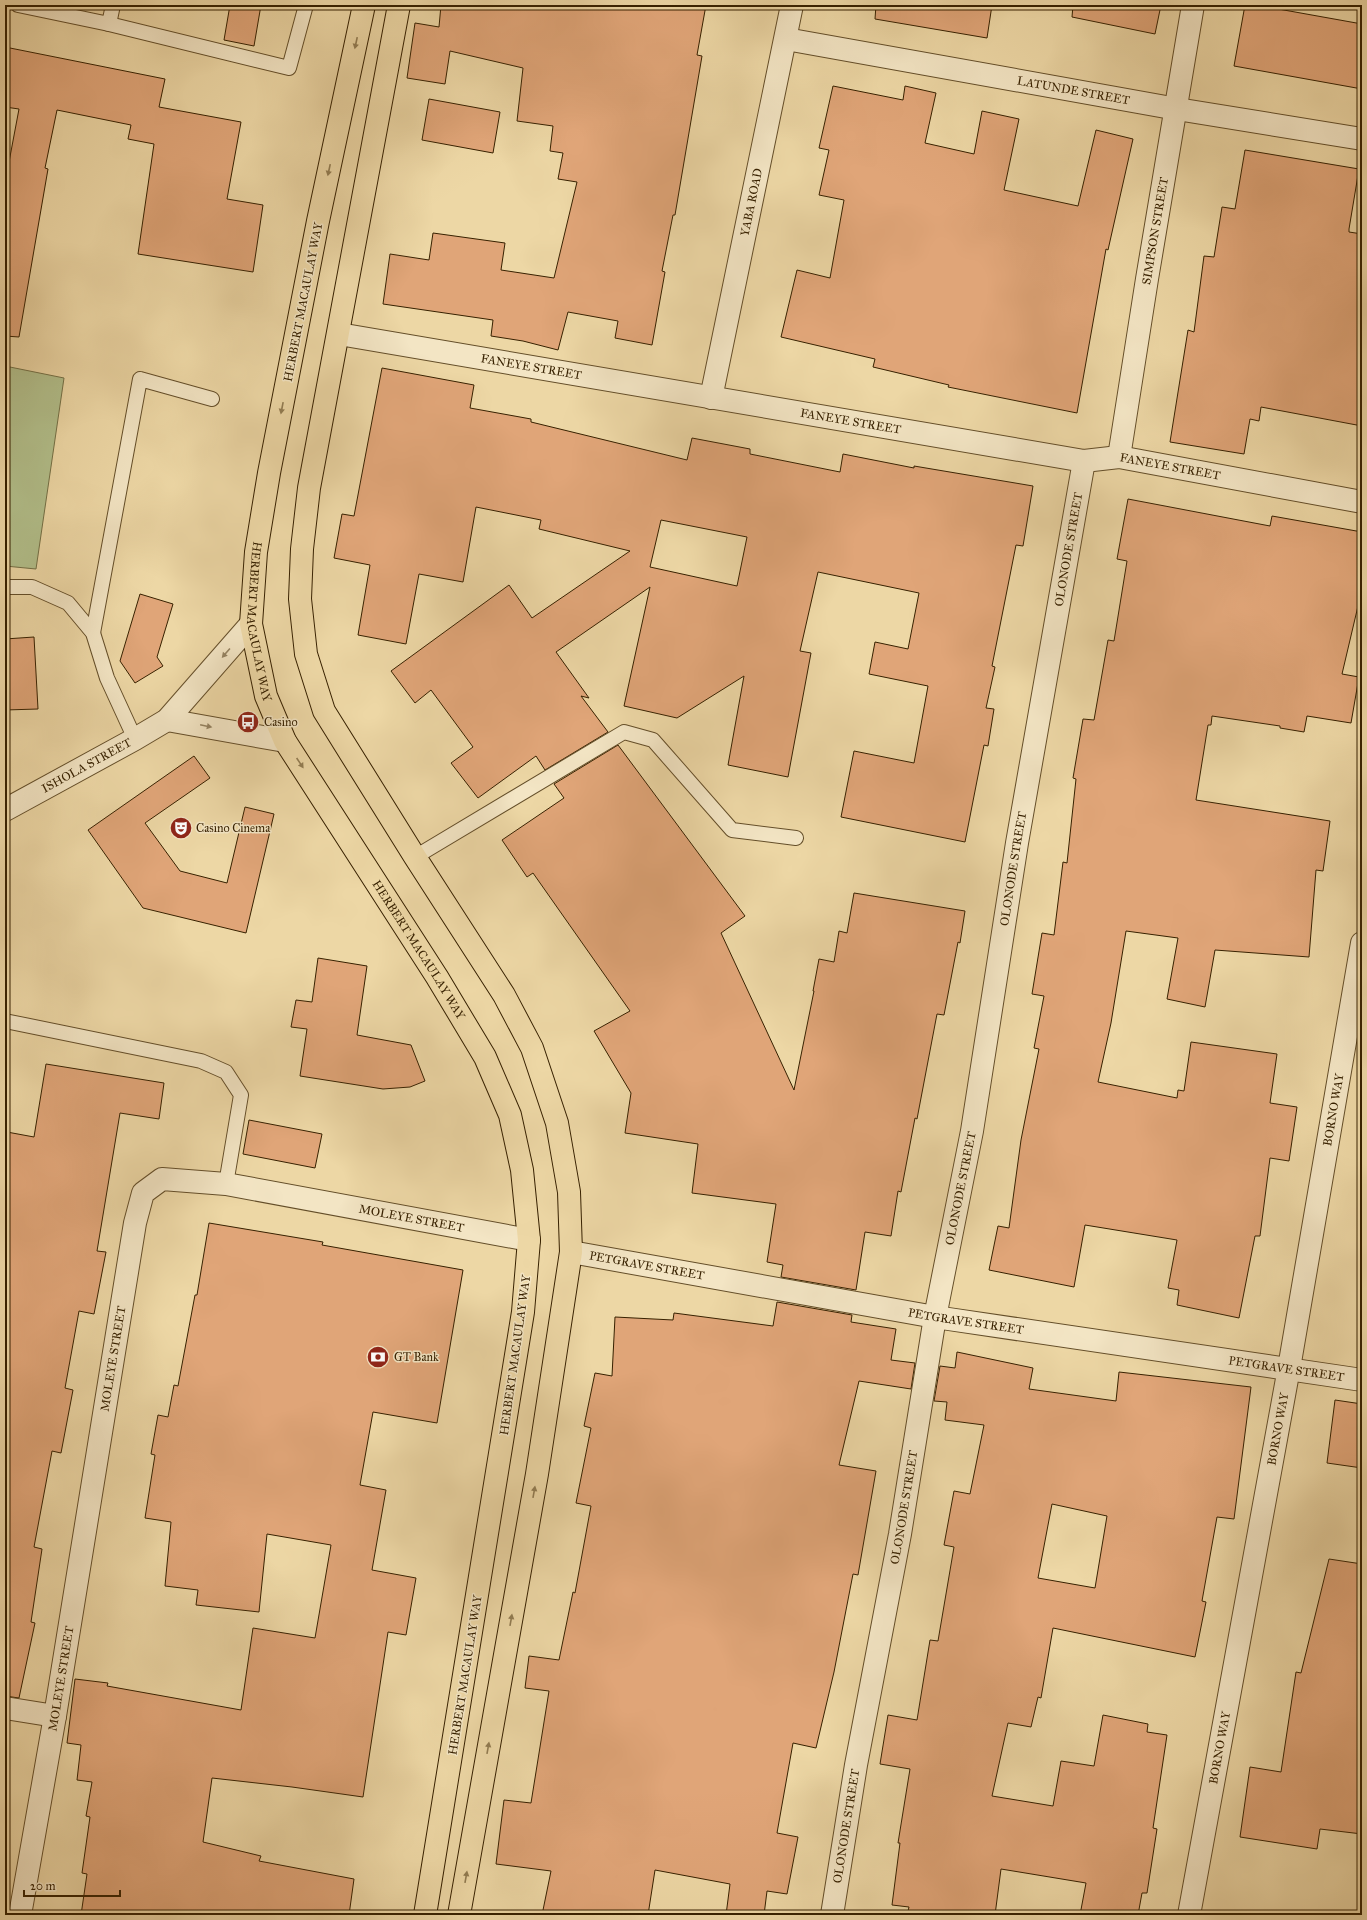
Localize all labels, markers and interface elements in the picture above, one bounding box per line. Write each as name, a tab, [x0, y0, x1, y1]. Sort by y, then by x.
one-way arrow	[352, 37, 358, 49]
street label: LATUNDE STREET	[1016, 73, 1131, 107]
one-way arrow	[326, 164, 332, 177]
street label: YABA ROAD	[738, 167, 765, 237]
street label: SIMPSON STREET	[1139, 176, 1171, 286]
street label: HERBERT MACAULAY WAY	[281, 221, 325, 383]
street label: FANEYE STREET	[480, 351, 583, 382]
one-way arrow	[279, 402, 285, 414]
street label: FANEYE STREET	[799, 406, 902, 437]
street label: FANEYE STREET	[1119, 450, 1222, 483]
street label: OLONODE STREET	[1052, 491, 1085, 608]
street label: HERBERT MACAULAY WAY	[244, 540, 275, 704]
one-way arrow	[222, 649, 231, 658]
bus stop icon: Casino	[235, 709, 261, 735]
place label: Casino	[264, 715, 298, 729]
one-way arrow	[200, 724, 212, 730]
street label: ISHOLA STREET	[39, 735, 134, 796]
one-way arrow	[296, 758, 304, 768]
street label: OLONODE STREET	[997, 810, 1029, 927]
theatre icon: Casino Cinema	[168, 815, 194, 841]
place label: Casino Cinema	[196, 821, 271, 835]
street label: HERBERT MACAULAY WAY	[369, 877, 468, 1022]
street label: BORNO WAY	[1320, 1072, 1347, 1147]
street label: OLONODE STREET	[942, 1130, 979, 1246]
street label: MOLEYE STREET	[358, 1202, 465, 1235]
street label: PETGRAVE STREET	[588, 1248, 705, 1283]
street label: HERBERT MACAULAY WAY	[497, 1274, 533, 1436]
street label: MOLEYE STREET	[98, 1305, 128, 1412]
street label: PETGRAVE STREET	[907, 1305, 1025, 1337]
bank icon: GT Bank	[365, 1344, 391, 1370]
place label: GT Bank	[394, 1350, 439, 1364]
street label: PETGRAVE STREET	[1228, 1353, 1345, 1384]
street label: BORNO WAY	[1264, 1391, 1291, 1466]
street label: OLONODE STREET	[887, 1449, 920, 1566]
one-way arrow	[531, 1486, 537, 1499]
street label: HERBERT MACAULAY WAY	[445, 1594, 485, 1756]
one-way arrow	[508, 1614, 514, 1627]
street label: MOLEYE STREET	[45, 1625, 77, 1732]
street label: BORNO WAY	[1206, 1710, 1233, 1785]
one-way arrow	[485, 1742, 491, 1754]
street label: OLONODE STREET	[830, 1768, 862, 1884]
one-way arrow	[463, 1870, 469, 1883]
scale bar	[24, 1872, 120, 1898]
text: 20 m	[30, 1879, 56, 1893]

